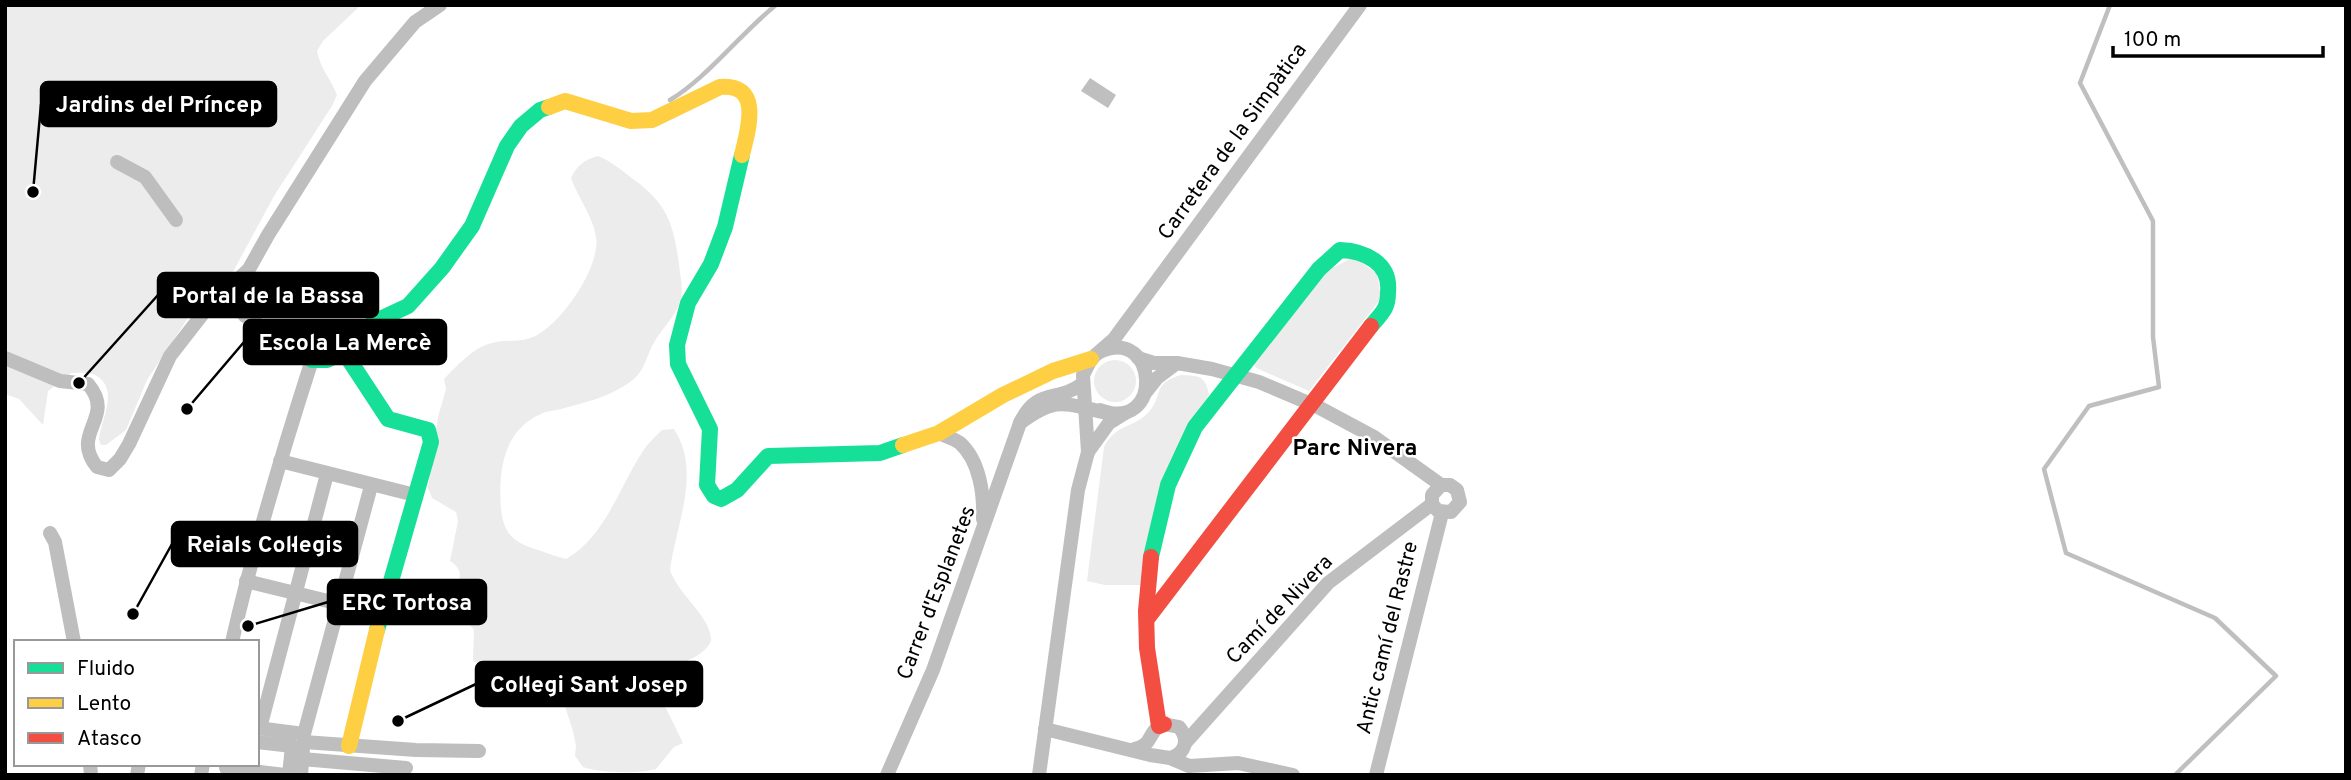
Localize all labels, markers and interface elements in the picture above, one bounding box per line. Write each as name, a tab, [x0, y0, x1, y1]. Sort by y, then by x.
scale bar	[2113, 14, 2323, 58]
text: 100 m	[2124, 27, 2181, 54]
street label: Carretera de la Simpàtica	[1152, 38, 1314, 246]
callout: Jardins del Príncep	[41, 82, 276, 126]
text: Jardins del Príncep	[56, 92, 262, 121]
callout: Portal de la Bassa	[158, 273, 378, 317]
text: Portal de la Bassa	[172, 283, 364, 312]
callout: Escola La Mercè	[244, 320, 446, 364]
text: Escola La Mercè	[258, 330, 432, 359]
district label: Parc Nivera	[1293, 435, 1417, 464]
street label: Carrer d'Esplanetes	[891, 502, 983, 684]
callout: Reials Col·legis	[172, 522, 357, 566]
text: Reials Col·legis	[187, 532, 343, 561]
street label: Antic camí del Rastre	[1351, 539, 1425, 737]
street label: Camí de Nivera	[1221, 549, 1339, 671]
callout: ERC Tortosa	[328, 580, 486, 624]
text: ERC Tortosa	[342, 590, 472, 619]
legend	[14, 640, 259, 766]
text: Fluido	[77, 656, 135, 683]
callout: Col·legi Sant Josep	[476, 662, 702, 706]
text: Col·legi Sant Josep	[490, 672, 688, 701]
text: Lento	[77, 691, 131, 718]
text: Atasco	[77, 726, 142, 753]

